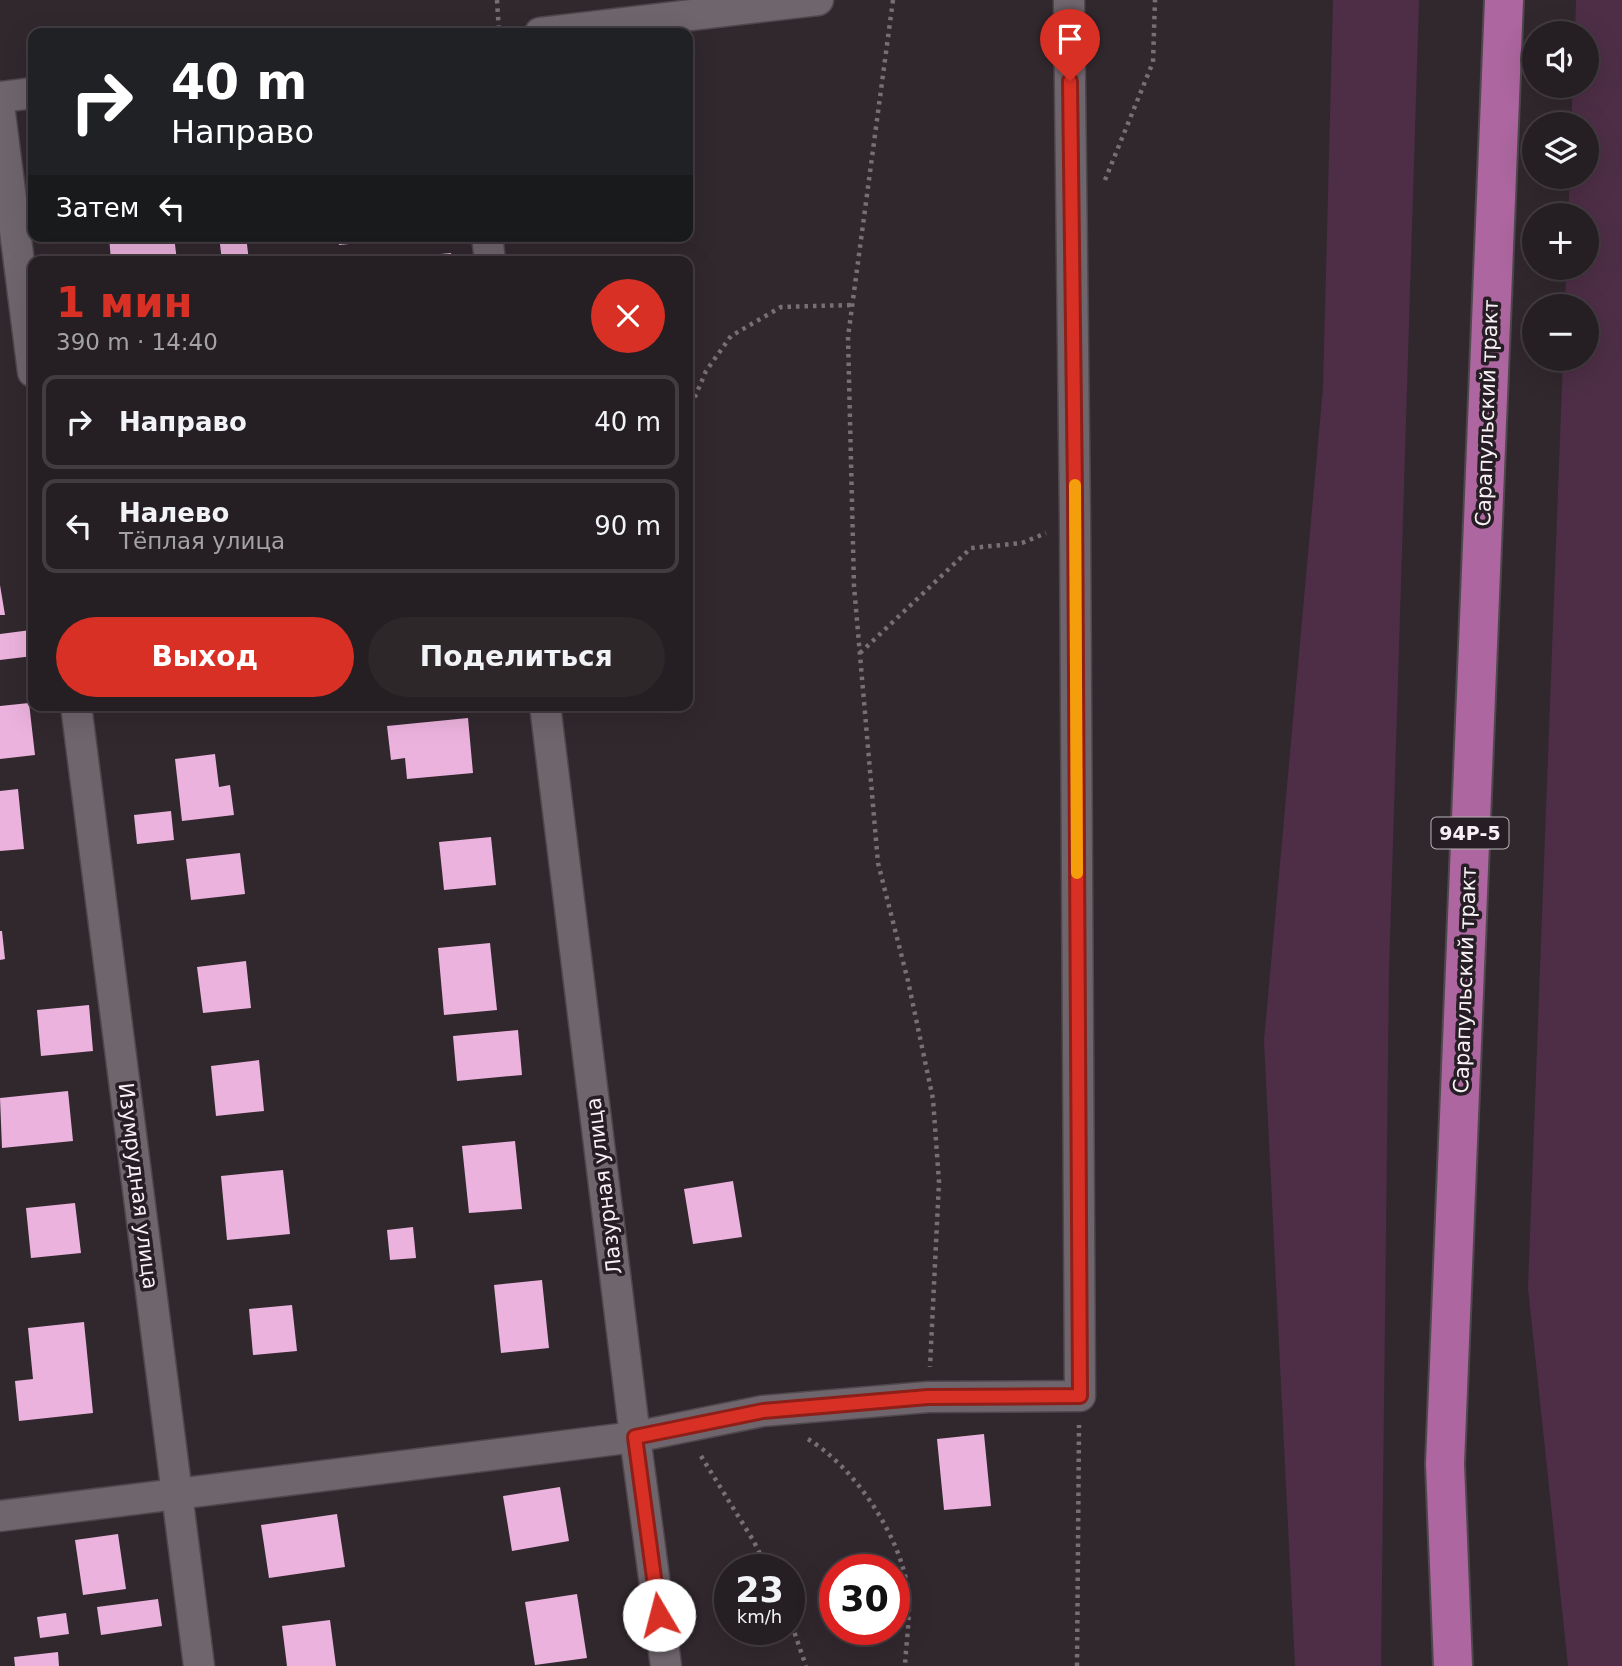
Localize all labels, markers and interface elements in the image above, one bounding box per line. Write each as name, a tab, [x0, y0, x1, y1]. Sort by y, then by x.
pin	[1040, 9, 1100, 81]
icon: arrive	[1051, 20, 1089, 58]
map controls	[1522, 21, 1599, 371]
button: sound	[1522, 21, 1599, 98]
text: 40 m	[171, 54, 307, 111]
icon: right	[56, 56, 147, 147]
button: layers	[1522, 112, 1599, 189]
text: Направо	[171, 113, 314, 151]
icon: left	[153, 189, 191, 227]
text: Затем	[56, 193, 139, 223]
button: +	[1522, 203, 1599, 280]
text: 1 мин	[56, 278, 193, 327]
button: close	[591, 279, 665, 353]
button: −	[1522, 294, 1599, 371]
street label: Сарапульский тракт	[1471, 299, 1503, 527]
text: 390 m · 14:40	[56, 329, 218, 355]
icon: right	[60, 403, 98, 441]
text: Направо	[119, 407, 247, 437]
text: 40 m	[594, 407, 661, 437]
text: Налево	[119, 498, 229, 528]
icon: left	[60, 507, 98, 545]
text: 90 m	[594, 511, 661, 541]
text: Тёплая улица	[119, 528, 285, 554]
button: Выход	[56, 617, 354, 697]
button: Поделиться	[368, 617, 665, 697]
road number: 94Р-5	[1432, 818, 1508, 848]
street label: Сарапульский тракт	[1449, 866, 1481, 1094]
street label: Изумрудная улица	[113, 1081, 163, 1291]
street label: Лазурная улица	[581, 1096, 627, 1276]
speed limit sign: 30	[819, 1554, 910, 1645]
text: 23	[735, 1570, 784, 1610]
position arrow	[622, 1578, 696, 1652]
text: km/h	[737, 1606, 782, 1627]

